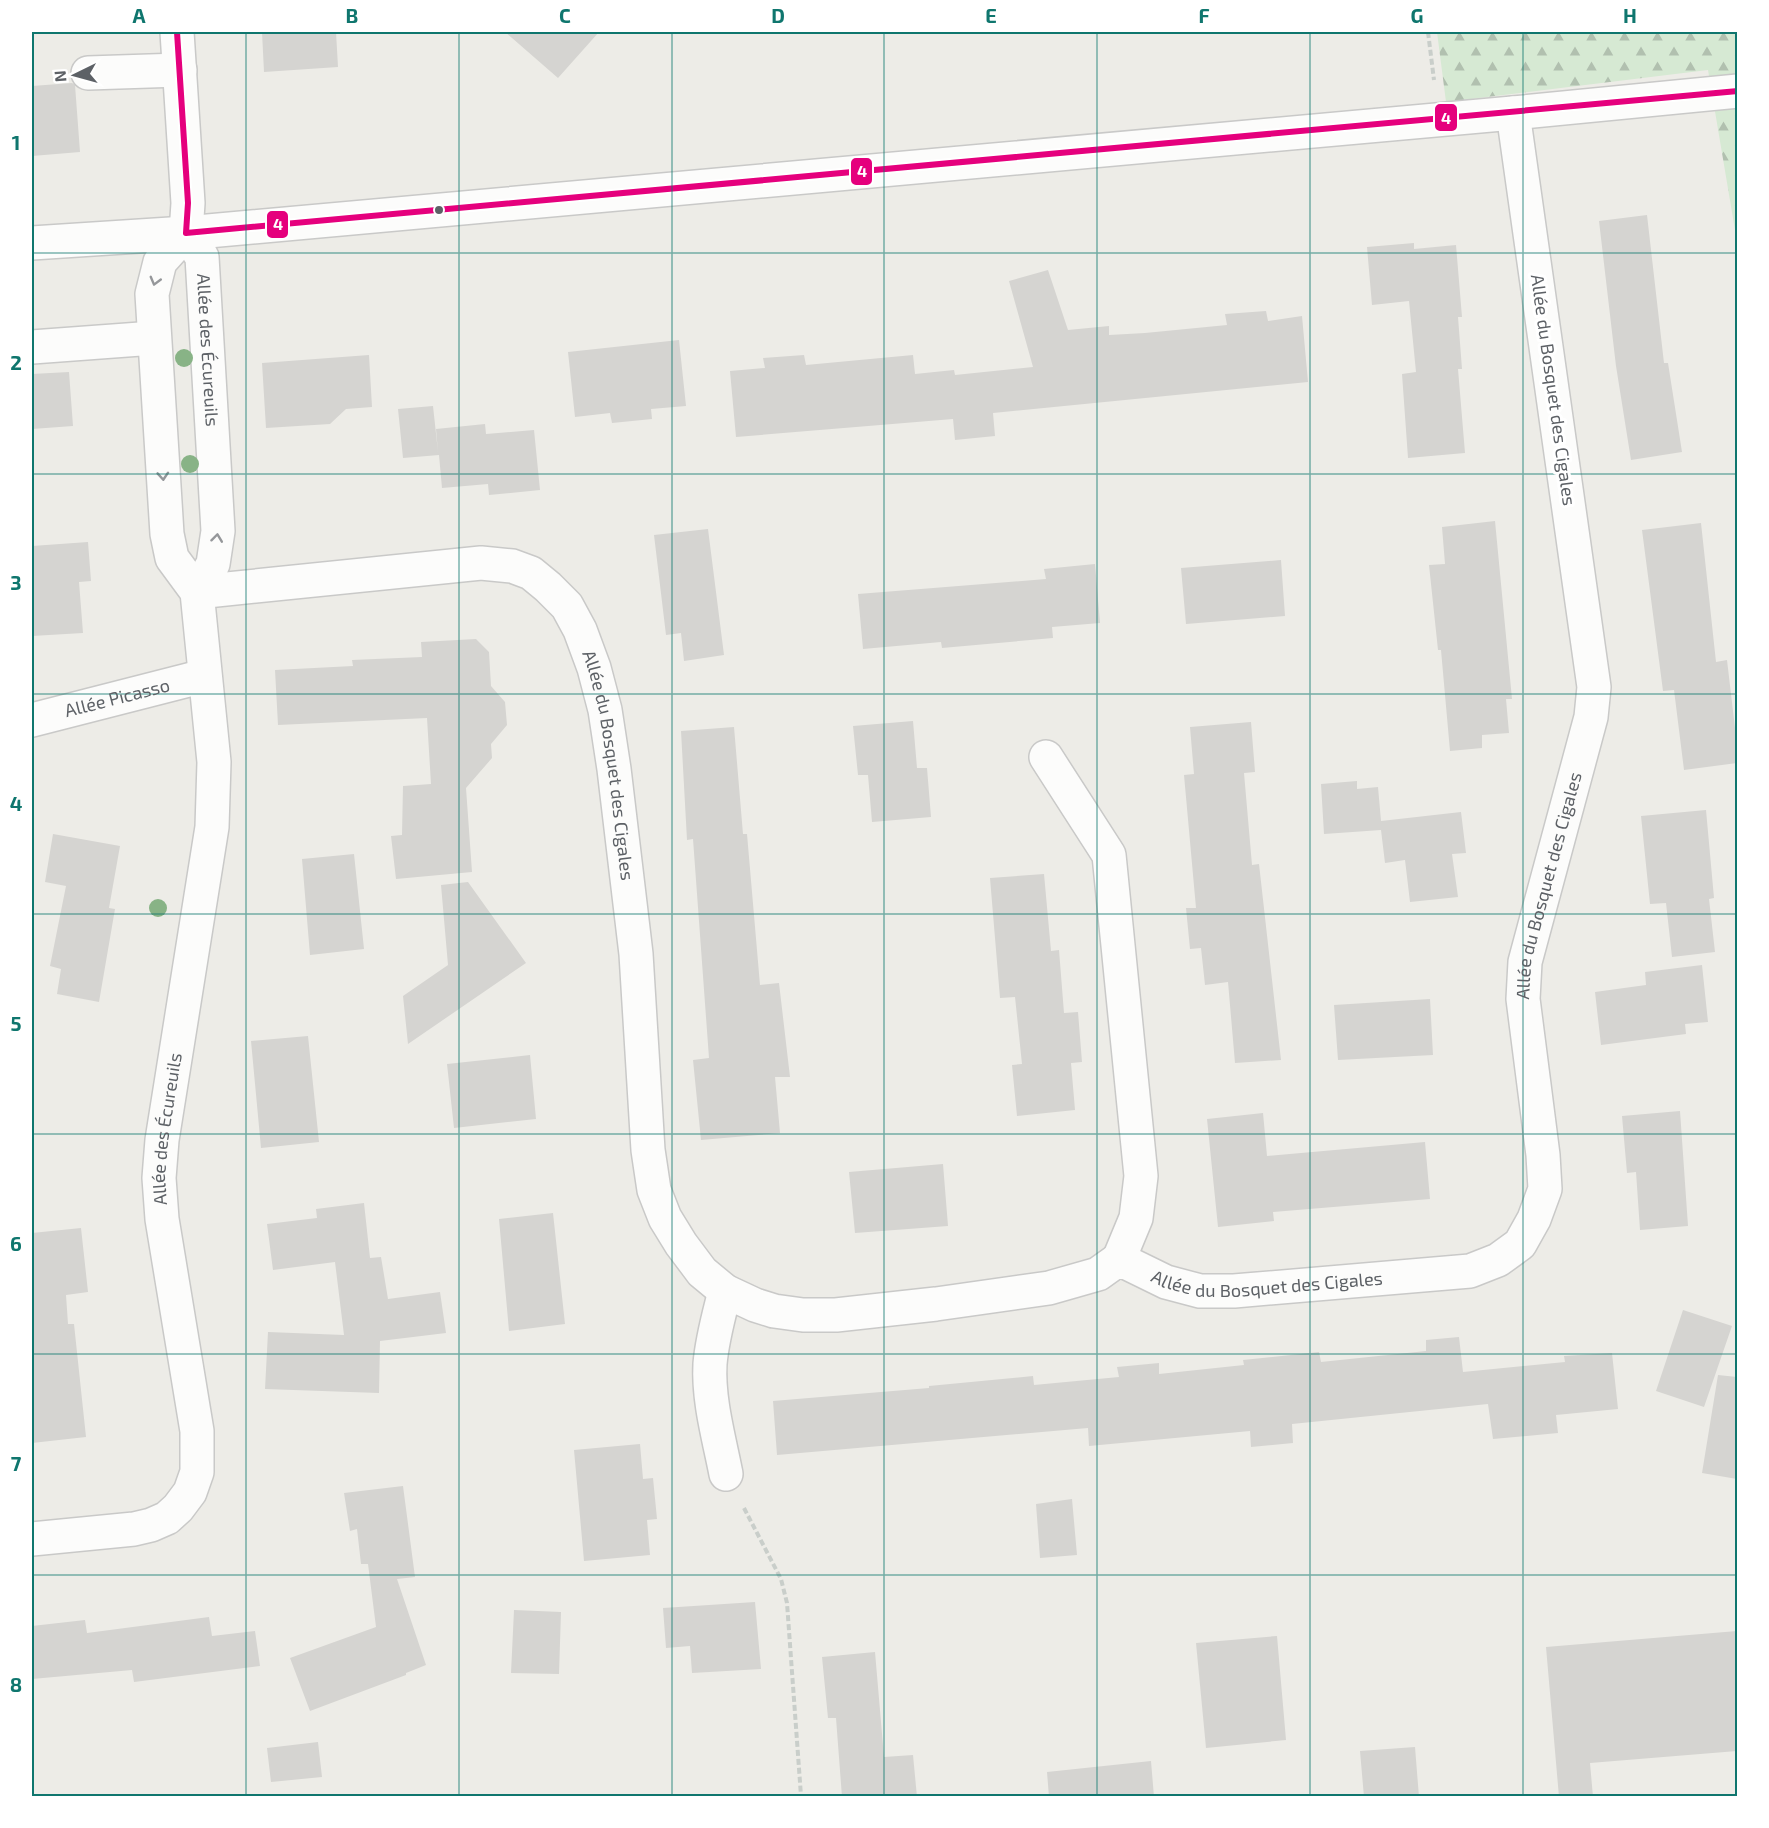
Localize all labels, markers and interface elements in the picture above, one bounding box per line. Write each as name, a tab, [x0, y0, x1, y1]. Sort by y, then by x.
text: A	[132, 3, 146, 27]
text: B	[346, 3, 358, 27]
text: C	[559, 3, 571, 27]
text: D	[771, 3, 785, 27]
text: E	[985, 3, 997, 27]
text: F	[1198, 3, 1210, 27]
text: G	[1411, 3, 1423, 27]
text: H	[1623, 3, 1637, 27]
north arrow	[45, 45, 105, 105]
text: N	[50, 70, 70, 83]
line badge: 4	[1434, 103, 1458, 132]
text: 4	[1441, 108, 1451, 127]
text: 1	[12, 130, 20, 154]
line badge: 4	[850, 157, 873, 186]
text: 4	[857, 161, 867, 180]
unlabelled marker	[433, 204, 445, 216]
line badge: 4	[266, 210, 289, 239]
text: 4	[273, 214, 283, 233]
street label: Allée des Écureuils	[193, 273, 224, 427]
street label: Allée du Bosquet des Cigales	[1527, 273, 1581, 507]
one-way arrow	[150, 275, 162, 286]
text: 2	[10, 350, 22, 374]
one-way arrow	[157, 471, 170, 480]
one-way arrow	[210, 533, 223, 543]
text: 3	[10, 570, 22, 594]
street label: Allée du Bosquet des Cigales	[578, 647, 639, 881]
street label: Allée Picasso	[62, 673, 172, 721]
street label: Allée du Bosquet des Cigales	[1511, 770, 1586, 1000]
text: 4	[10, 791, 23, 815]
text: 5	[10, 1011, 22, 1035]
street label: Allée des Écureuils	[147, 1051, 186, 1206]
text: 6	[10, 1231, 22, 1255]
street label: Allée du Bosquet des Cigales	[1148, 1265, 1384, 1301]
text: 7	[11, 1451, 22, 1475]
text: 8	[10, 1672, 22, 1696]

